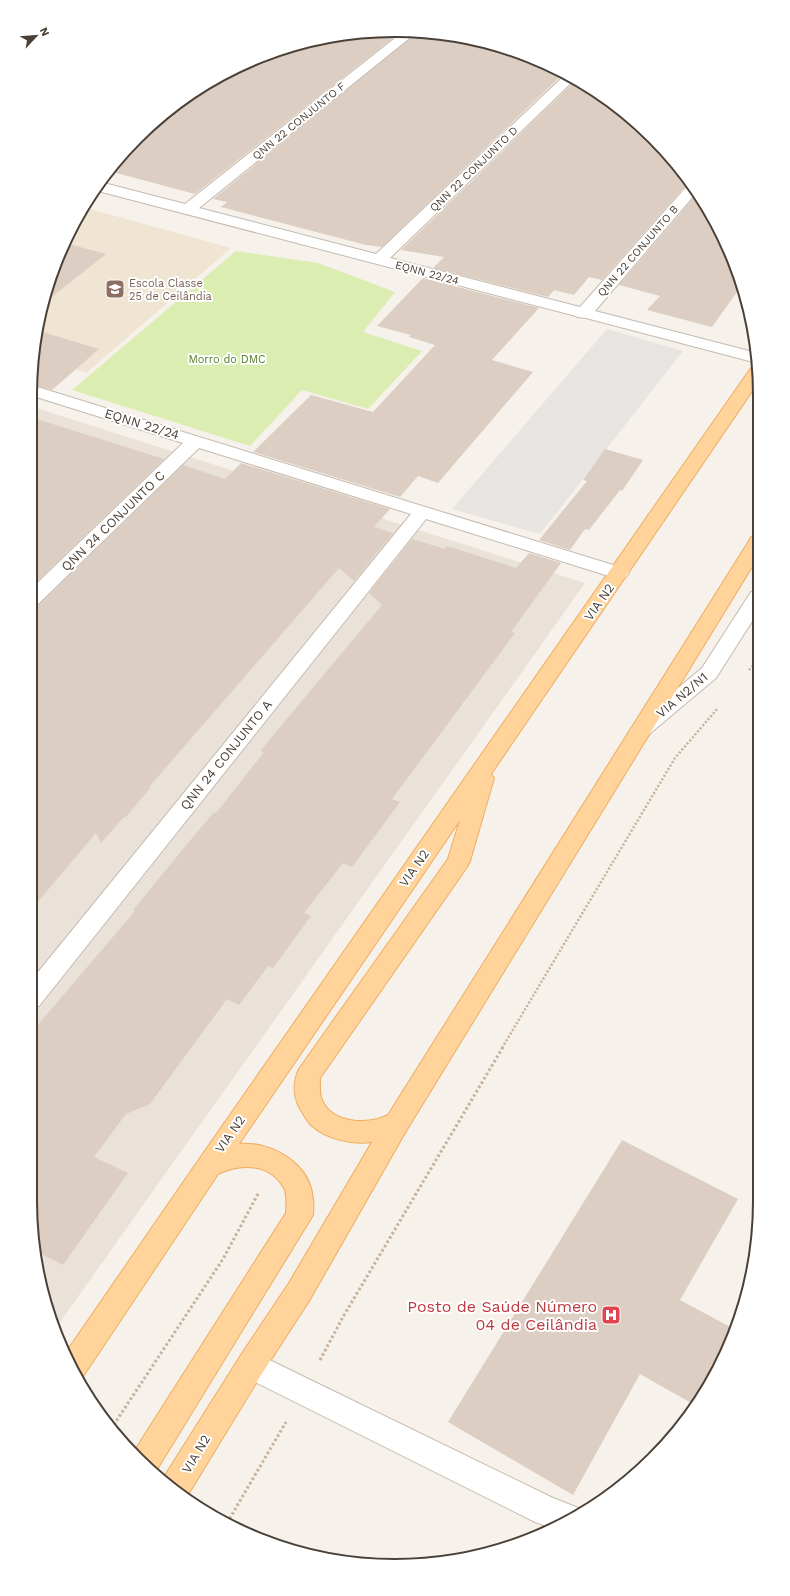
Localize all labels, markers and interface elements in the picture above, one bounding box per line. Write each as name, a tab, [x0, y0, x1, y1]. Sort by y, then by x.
north arrow	[16, 16, 56, 56]
text: N	[37, 25, 52, 38]
street label: QNN 22 CONJUNTO F	[250, 79, 348, 162]
street label: QNN 22 CONJUNTO D	[427, 124, 521, 214]
street label: QNN 22 CONJUNTO B	[595, 203, 681, 299]
street label: EQNN 22/24	[394, 258, 461, 288]
place label: Escola Classe 25 de Ceilândia	[129, 277, 212, 303]
school or university icon: Escola Classe 25 de Ceilândia	[104, 278, 126, 300]
park label: Morro do DMC	[188, 353, 266, 366]
street label: EQNN 22/24	[103, 406, 181, 442]
street label: QNN 24 CONJUNTO C	[58, 468, 168, 574]
street label: VIA N2	[581, 581, 617, 623]
street label: VIA N2/N1	[653, 669, 711, 721]
street label: QNN 24 CONJUNTO A	[177, 697, 275, 813]
street label: VIA N2	[396, 847, 432, 889]
street label: VIA N2	[212, 1113, 248, 1155]
place label: Posto de Saúde Número 04 de Ceilândia	[407, 1297, 597, 1334]
hospital icon: Posto de Saúde Número 04 de Ceilândia	[600, 1304, 622, 1326]
street label: VIA N2	[179, 1432, 213, 1476]

